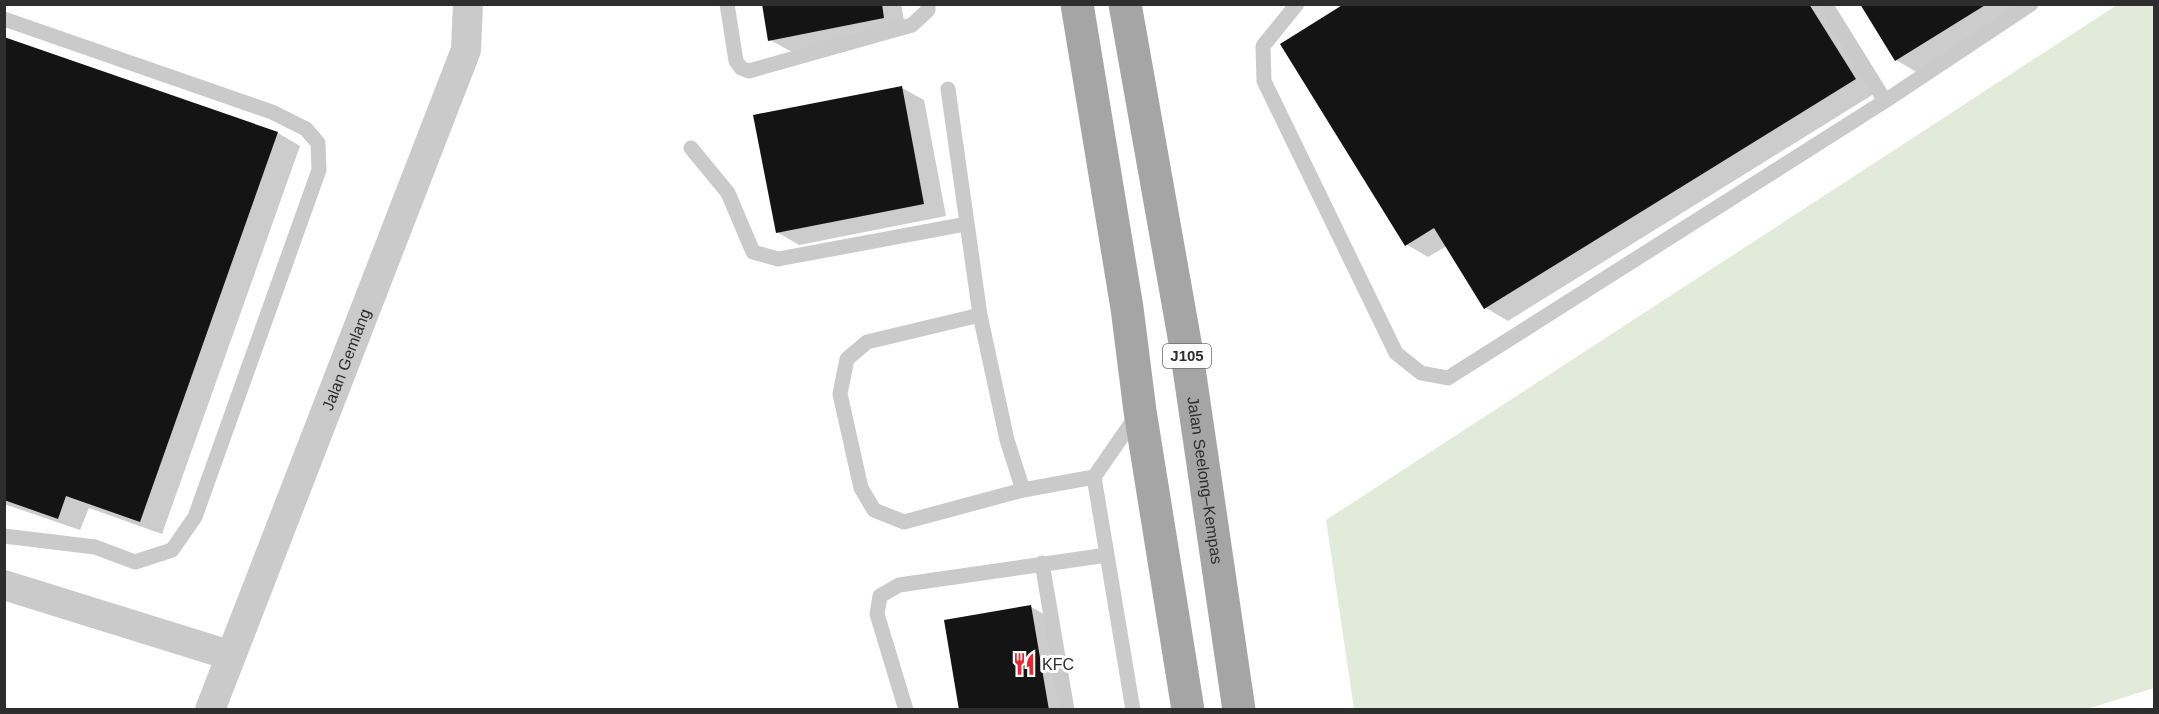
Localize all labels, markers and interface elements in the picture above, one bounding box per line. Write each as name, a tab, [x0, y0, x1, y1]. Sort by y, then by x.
street label: Jalan Gemlang	[319, 306, 374, 413]
road number: J105	[1163, 344, 1211, 368]
street label: Jalan Seelong–Kempas	[1184, 395, 1226, 565]
restaurant icon: KFC	[1011, 651, 1037, 677]
place label: KFC	[1042, 656, 1074, 673]

